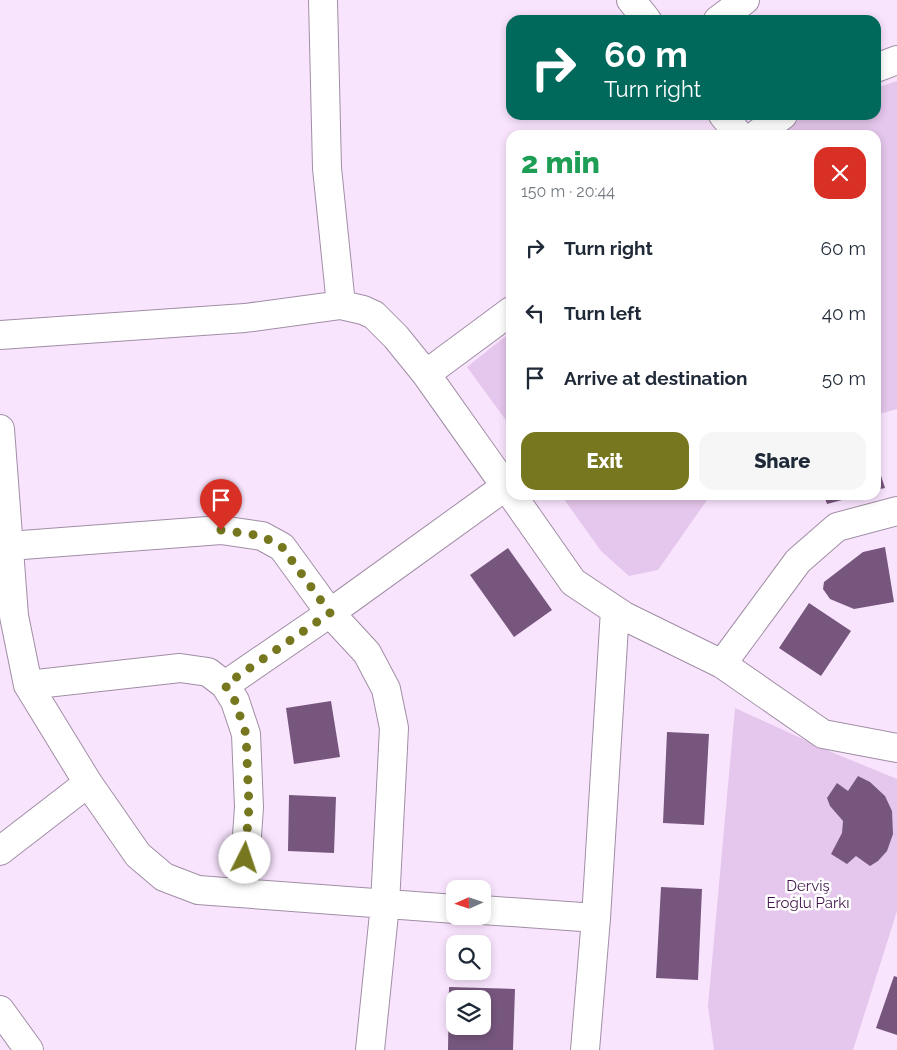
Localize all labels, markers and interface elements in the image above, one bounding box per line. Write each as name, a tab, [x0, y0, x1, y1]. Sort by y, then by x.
text: 60 m	[604, 34, 688, 75]
icon: right	[521, 35, 586, 100]
text: Turn right	[604, 76, 701, 102]
text: 2 min	[521, 145, 600, 180]
button: close	[814, 147, 866, 199]
text: 150 m · 20:44	[521, 182, 615, 201]
icon: right	[521, 234, 549, 262]
text: Turn right	[564, 237, 653, 259]
text: 60 m	[821, 237, 866, 259]
icon: left	[521, 299, 549, 327]
text: Turn left	[564, 302, 641, 324]
text: 40 m	[822, 302, 866, 324]
icon: arrive	[521, 364, 549, 392]
text: Arrive at destination	[564, 367, 748, 389]
text: 50 m	[822, 367, 866, 389]
button: Exit	[521, 432, 689, 490]
button: Share	[699, 432, 866, 490]
pin	[200, 479, 242, 530]
icon: arrive	[207, 486, 235, 514]
position arrow	[218, 831, 270, 883]
park label: Derviş Eroğlu Parkı	[767, 877, 850, 912]
north arrow	[446, 880, 491, 925]
map controls	[446, 880, 491, 1035]
button: search	[446, 935, 491, 980]
button: layers	[446, 990, 491, 1035]

